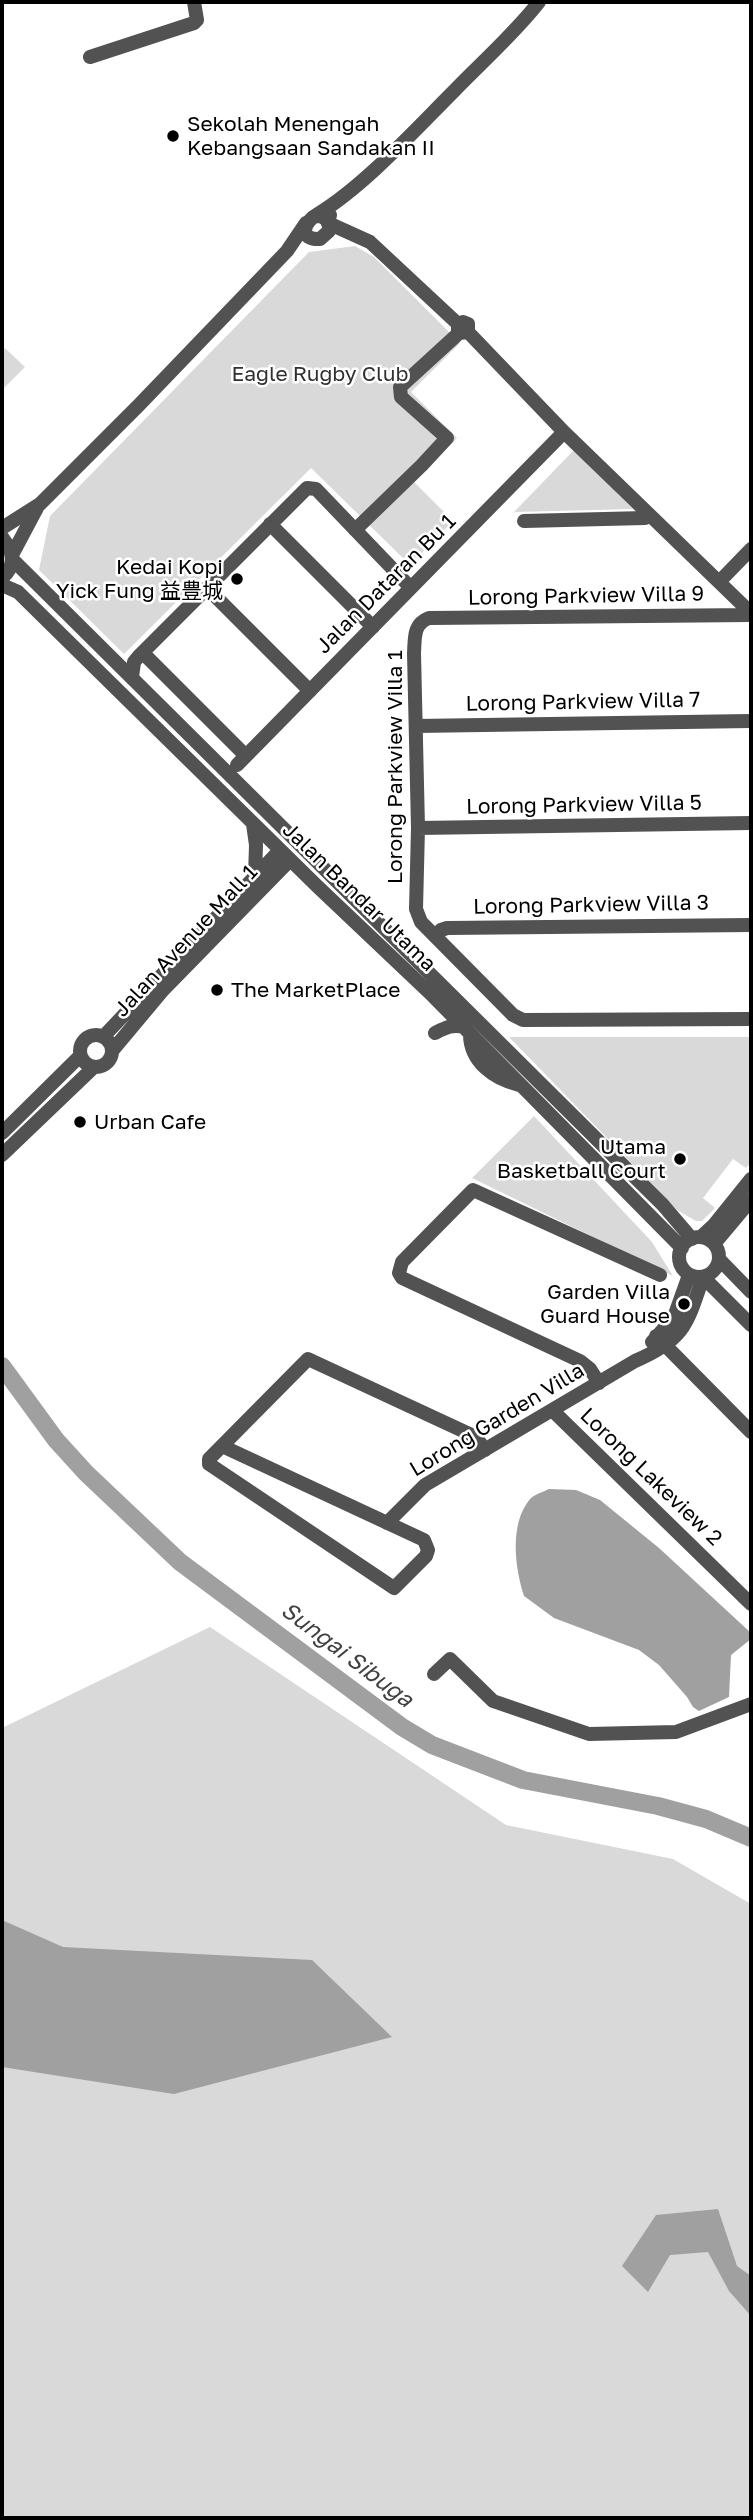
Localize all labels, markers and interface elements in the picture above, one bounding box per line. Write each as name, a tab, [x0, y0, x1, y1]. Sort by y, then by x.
place label: Sekolah Menengah Kebangsaan Sandakan II	[187, 111, 435, 161]
marker: Sekolah Menengah Kebangsaan Sandakan II	[165, 128, 181, 144]
park label: Eagle Rugby Club	[232, 361, 408, 387]
street label: Jalan Dataran Bu 1	[311, 509, 461, 659]
place label: Kedai Kopi Yick Fung 益豊城	[56, 554, 223, 604]
marker: Kedai Kopi Yick Fung 益豊城	[229, 571, 245, 587]
street label: Lorong Parkview Villa 9	[468, 581, 704, 611]
street label: Lorong Parkview Villa 1	[382, 650, 408, 884]
street label: Lorong Parkview Villa 7	[465, 687, 701, 717]
street label: Lorong Parkview Villa 5	[466, 790, 702, 820]
street label: Jalan Bandar Utama	[277, 817, 441, 977]
street label: Jalan Avenue Mall 1	[109, 860, 263, 1022]
street label: Lorong Parkview Villa 3	[473, 890, 709, 920]
place label: The MarketPlace	[231, 977, 400, 1003]
marker: The MarketPlace	[209, 982, 225, 998]
place label: Urban Cafe	[94, 1109, 206, 1135]
marker: Urban Cafe	[72, 1114, 88, 1130]
place label: Utama Basketball Court	[497, 1134, 666, 1184]
marker: Utama Basketball Court	[672, 1151, 688, 1167]
place label: Garden Villa Guard House	[540, 1279, 670, 1329]
marker: Garden Villa Guard House	[676, 1296, 692, 1312]
street label: Lorong Garden Villa	[405, 1358, 589, 1482]
street label: Lorong Lakeview 2	[575, 1403, 727, 1551]
water label: Sungai Sibuga	[276, 1596, 418, 1714]

